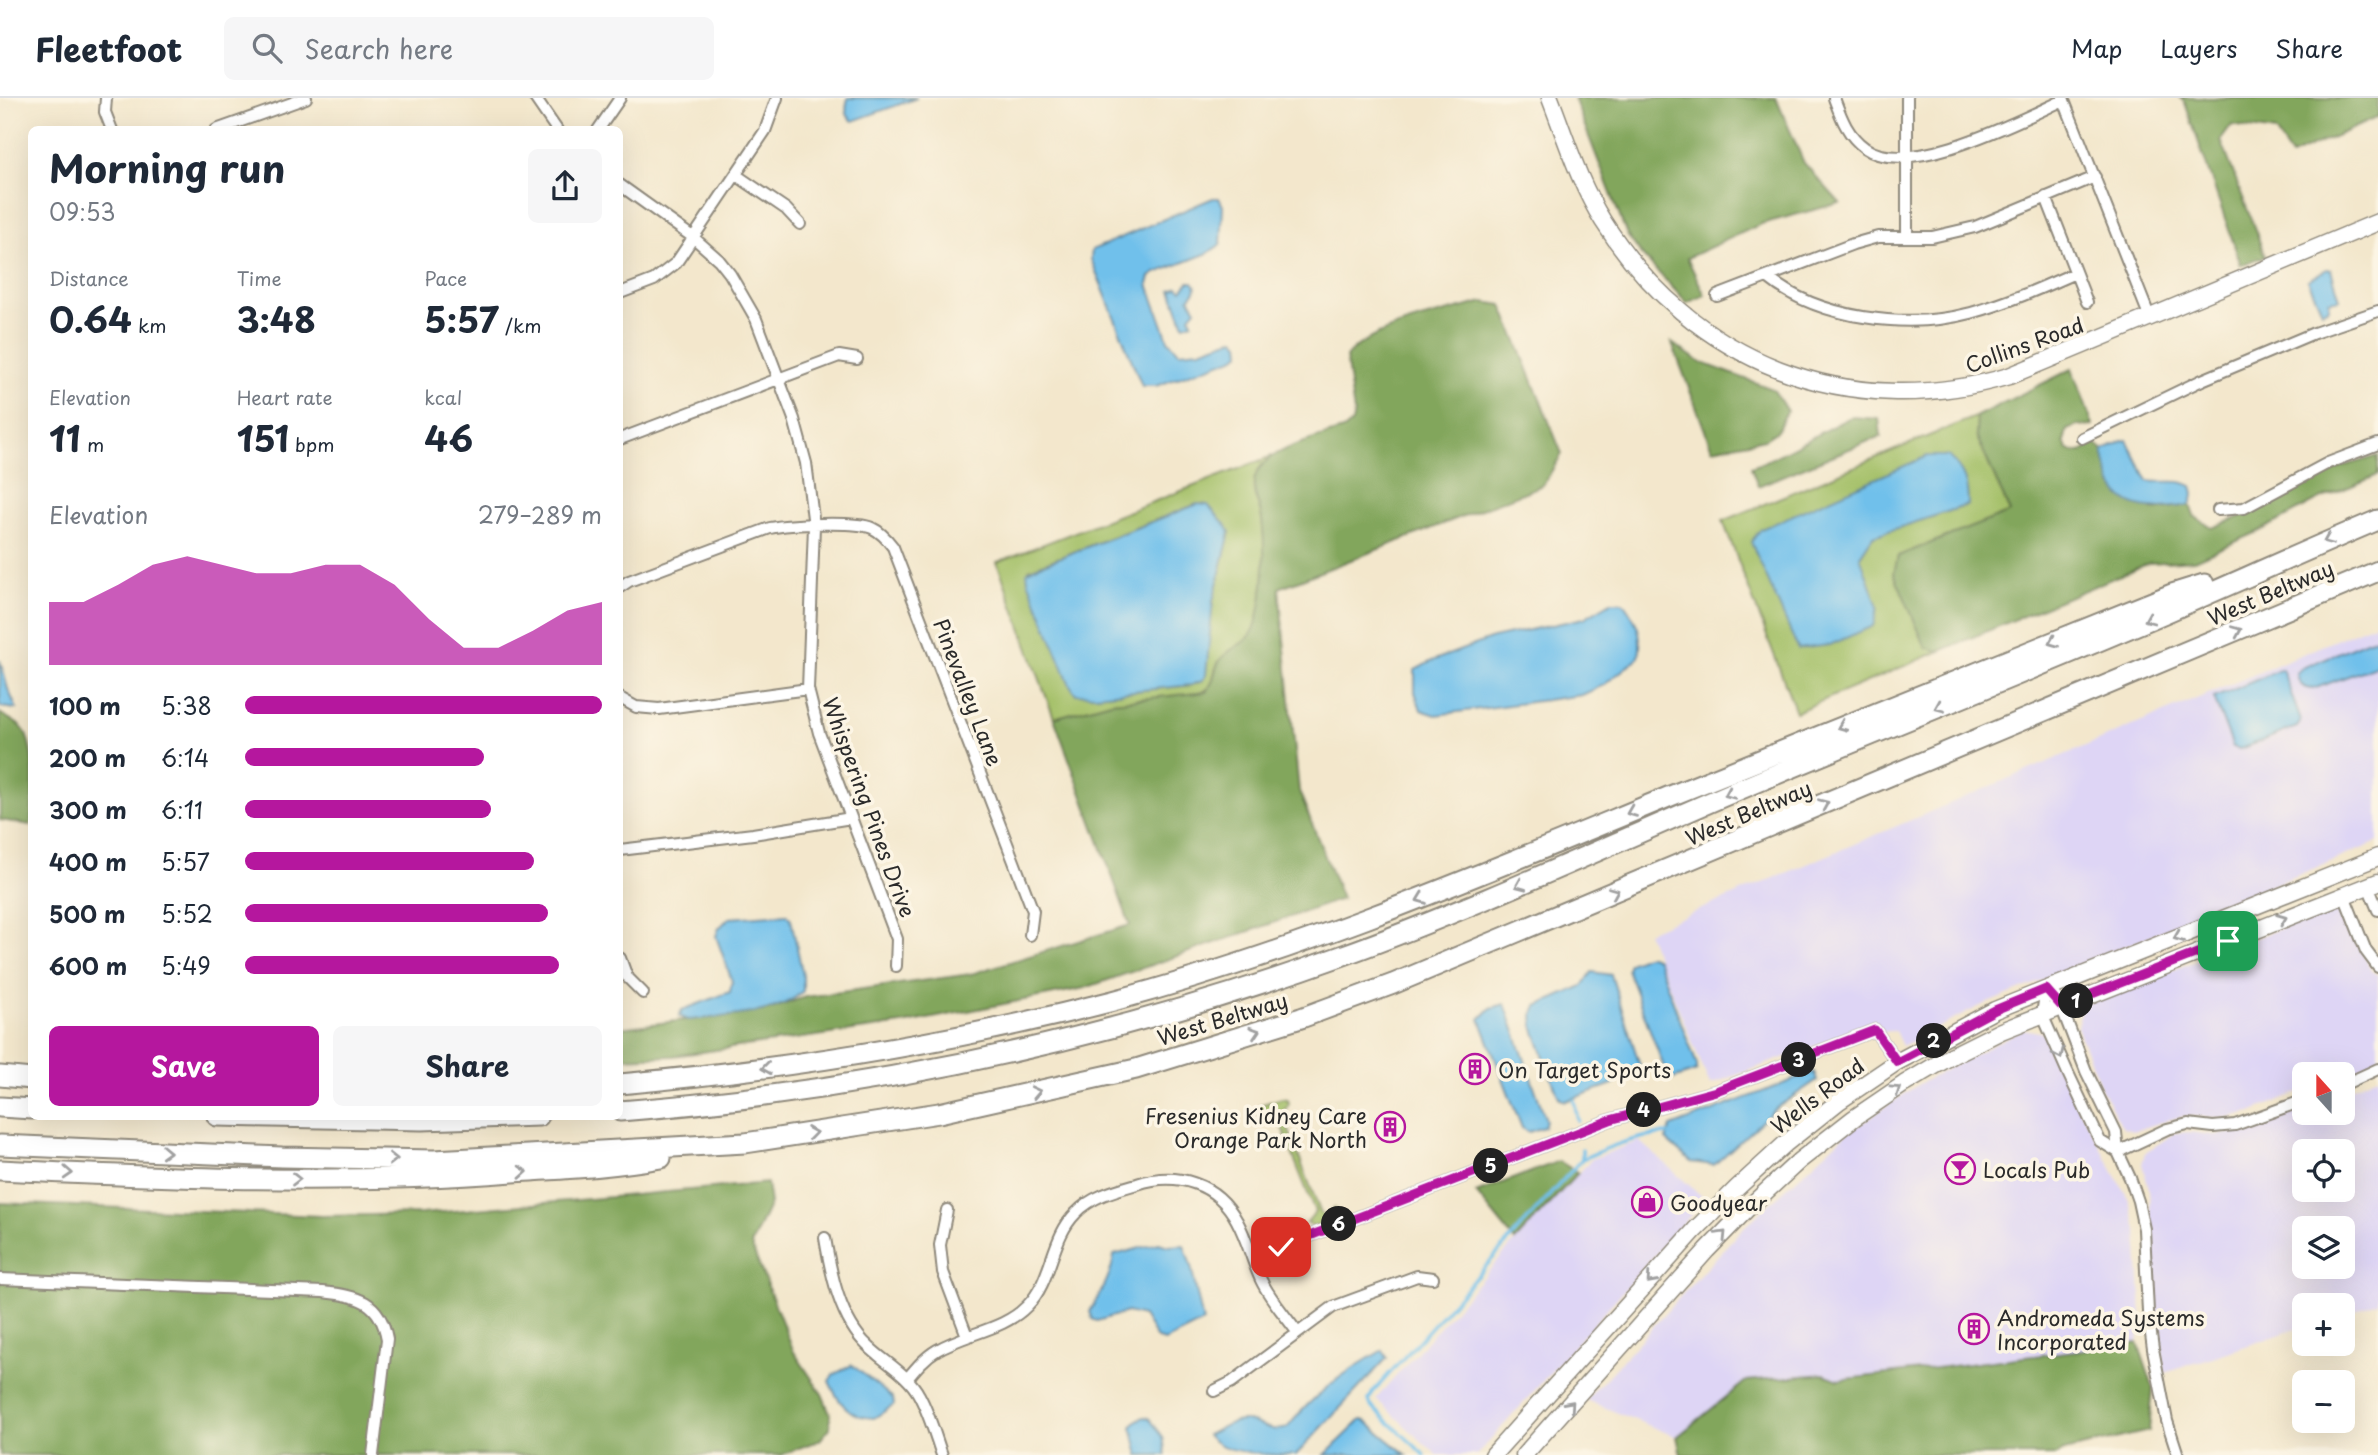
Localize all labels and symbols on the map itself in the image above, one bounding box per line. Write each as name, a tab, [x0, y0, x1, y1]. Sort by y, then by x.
street label: Collins Road	[1960, 308, 2088, 380]
one-way arrow	[2323, 532, 2335, 546]
street label: West Beltway	[2202, 551, 2338, 633]
one-way arrow	[2144, 611, 2156, 625]
street label: Pinevalley Lane	[926, 613, 1012, 771]
one-way arrow	[2230, 625, 2242, 639]
one-way arrow	[2048, 633, 2060, 647]
street label: Whispering Pines Drive	[815, 693, 925, 921]
one-way arrow	[1934, 699, 1947, 713]
one-way arrow	[1836, 718, 1848, 732]
street label: West Beltway	[1680, 771, 1816, 853]
one-way arrow	[1724, 786, 1736, 800]
one-way arrow	[1817, 799, 1829, 813]
one-way arrow	[1626, 804, 1638, 818]
one-way arrow	[1515, 877, 1528, 891]
one-way arrow	[1607, 886, 1619, 900]
one-way arrow	[1415, 891, 1427, 905]
pin	[2198, 911, 2258, 971]
one-way arrow	[2276, 914, 2288, 928]
one-way arrow	[2172, 928, 2184, 942]
street label: West Beltway	[1153, 983, 1291, 1053]
pin: 1	[2058, 984, 2094, 1018]
pin: 2	[1916, 1024, 1952, 1058]
one-way arrow	[1249, 1026, 1261, 1041]
pin: 3	[1782, 1042, 1816, 1077]
one-way arrow	[2051, 1047, 2065, 1059]
street label: Wells Road	[1764, 1049, 1870, 1141]
building icon: On Target Sports	[1458, 1052, 1492, 1086]
place label: On Target Sports	[1498, 1053, 1671, 1085]
one-way arrow	[760, 1060, 772, 1075]
north arrow	[2292, 1062, 2356, 1125]
one-way arrow	[1030, 1086, 1042, 1100]
one-way arrow	[1888, 1086, 1901, 1098]
pin: 4	[1626, 1093, 1662, 1128]
place label: Fresenius Kidney Care Orange Park North	[1145, 1099, 1367, 1155]
building icon: Fresenius Kidney Care Orange Park North	[1373, 1110, 1407, 1144]
one-way arrow	[806, 1126, 818, 1141]
one-way arrow	[161, 1145, 172, 1160]
pin: 5	[1474, 1148, 1508, 1184]
one-way arrow	[389, 1151, 399, 1167]
bar icon: Locals Pub	[1943, 1152, 1977, 1186]
place label: Locals Pub	[1983, 1153, 2090, 1185]
one-way arrow	[518, 1165, 529, 1180]
one-way arrow	[63, 1166, 74, 1181]
one-way arrow	[291, 1171, 301, 1187]
shop icon: Goodyear	[1630, 1185, 1664, 1219]
place label: Goodyear	[1670, 1186, 1768, 1218]
pin: 6	[1322, 1206, 1356, 1242]
pin	[1251, 1217, 1311, 1277]
one-way arrow	[1713, 1230, 1726, 1243]
one-way arrow	[1647, 1271, 1659, 1284]
place label: Andromeda Systems Incorporated	[1997, 1301, 2205, 1357]
building icon: Andromeda Systems Incorporated	[1957, 1312, 1991, 1346]
one-way arrow	[1561, 1400, 1574, 1413]

